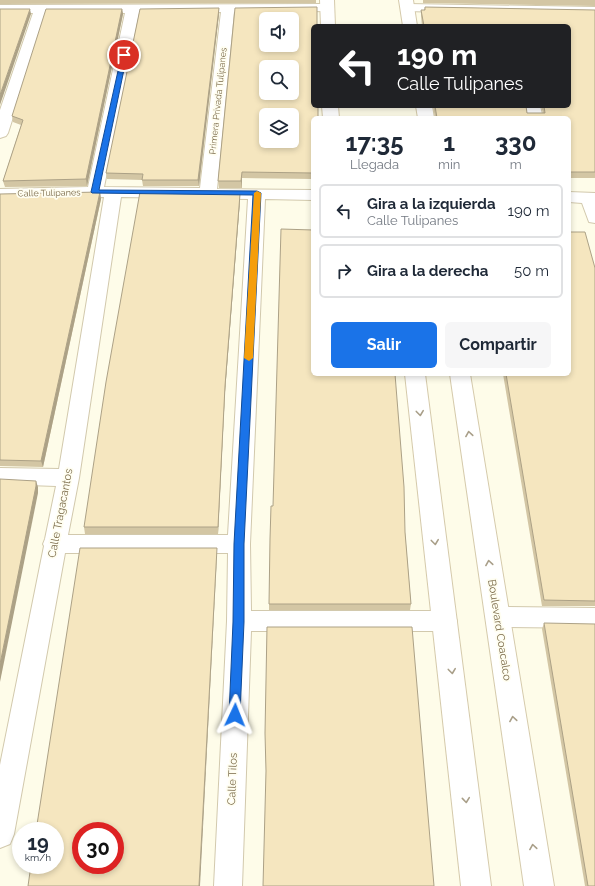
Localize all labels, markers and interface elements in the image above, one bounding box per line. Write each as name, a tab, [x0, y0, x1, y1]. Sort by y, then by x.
map controls	[259, 12, 299, 148]
button: sound	[259, 12, 299, 52]
pin	[107, 38, 141, 72]
text: 190 m	[397, 39, 477, 72]
icon: left	[331, 40, 383, 92]
icon: arrive	[113, 44, 135, 66]
street label: Primera Privada Tulipanes	[207, 46, 229, 155]
button: search	[259, 60, 299, 100]
text: Calle Tulipanes	[397, 73, 523, 94]
button: layers	[259, 108, 299, 148]
text: 17:35	[346, 128, 403, 157]
text: 1	[443, 128, 455, 157]
text: 330	[495, 128, 536, 157]
text: Llegada	[350, 157, 399, 172]
text: min	[438, 157, 460, 172]
text: m	[510, 157, 522, 172]
street label: Calle Tulipanes	[17, 187, 81, 199]
text: Gira a la izquierda	[367, 195, 496, 213]
icon: left	[333, 200, 355, 222]
text: 190 m	[508, 202, 550, 220]
text: Calle Tulipanes	[367, 213, 458, 228]
icon: right	[333, 260, 355, 282]
text: Gira a la derecha	[367, 262, 488, 280]
text: 50 m	[514, 262, 549, 280]
button: Salir	[331, 322, 437, 368]
button: Compartir	[445, 322, 551, 368]
one-way arrow	[415, 410, 424, 416]
one-way arrow	[465, 431, 474, 437]
street label: Calle Tragacantos	[45, 467, 76, 559]
one-way arrow	[430, 539, 439, 545]
one-way arrow	[485, 560, 494, 566]
street label: Boulevard Coacalco	[485, 578, 514, 682]
one-way arrow	[447, 668, 456, 674]
position arrow	[214, 694, 256, 736]
one-way arrow	[509, 716, 518, 722]
street label: Calle Tilos	[225, 753, 240, 805]
one-way arrow	[462, 797, 471, 803]
speed limit sign: 30	[72, 822, 124, 874]
text: 19	[27, 831, 49, 855]
one-way arrow	[529, 844, 538, 851]
text: km/h	[25, 852, 51, 863]

